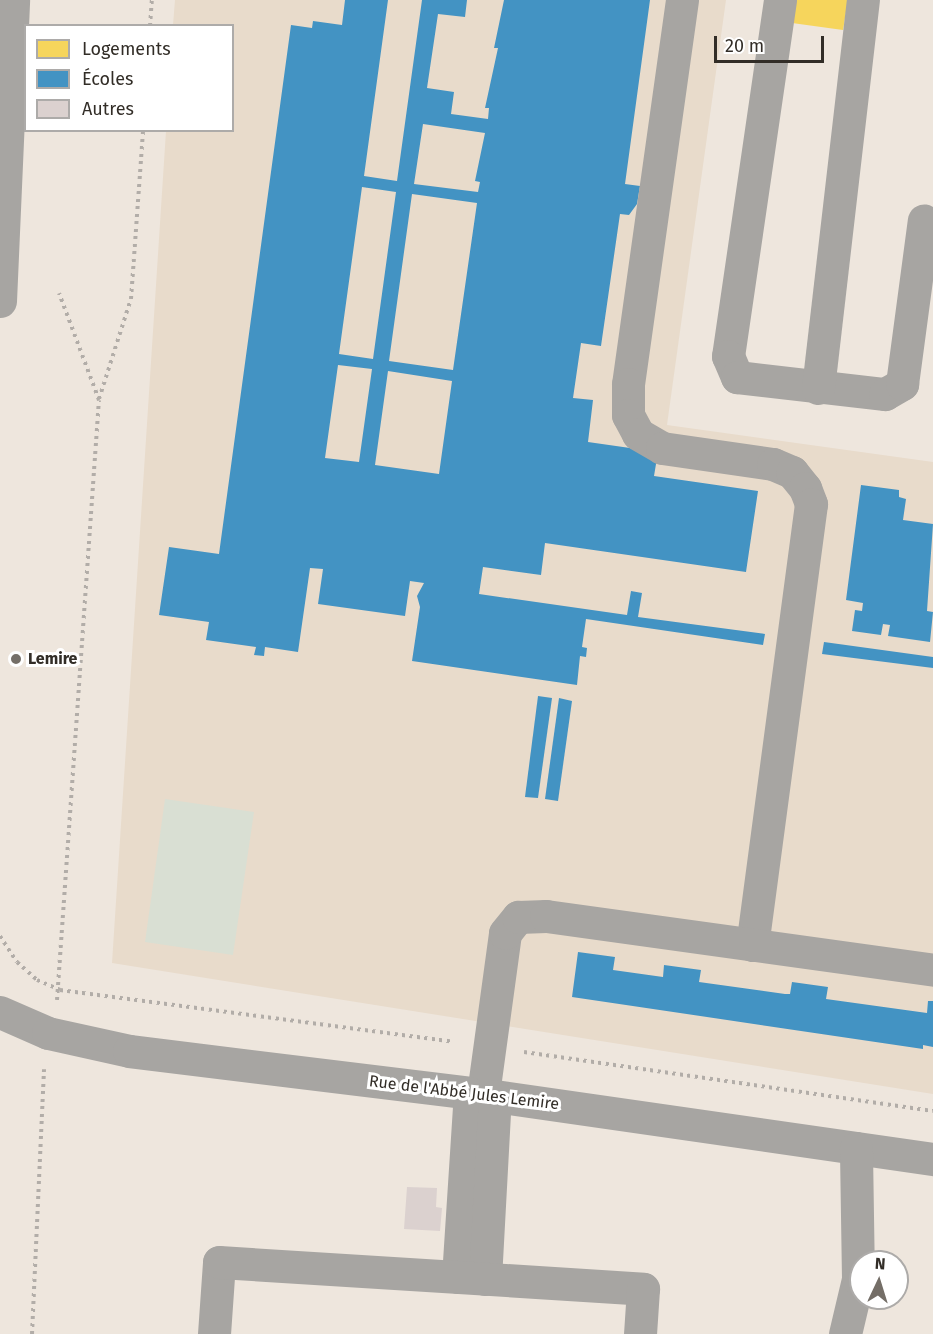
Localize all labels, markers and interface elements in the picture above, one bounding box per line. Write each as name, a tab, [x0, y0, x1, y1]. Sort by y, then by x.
legend	[24, 24, 234, 132]
scale bar	[717, 24, 826, 62]
text: 20 m	[725, 35, 764, 57]
text: Logements	[82, 38, 171, 60]
text: Écoles	[82, 68, 133, 90]
text: Autres	[82, 98, 134, 120]
place label: Lemire	[28, 649, 77, 669]
marker: Lemire	[9, 652, 23, 666]
street label: Rue de l'Abbé Jules Lemire	[368, 1072, 560, 1114]
north arrow	[849, 1250, 909, 1310]
text: N	[874, 1254, 886, 1273]

